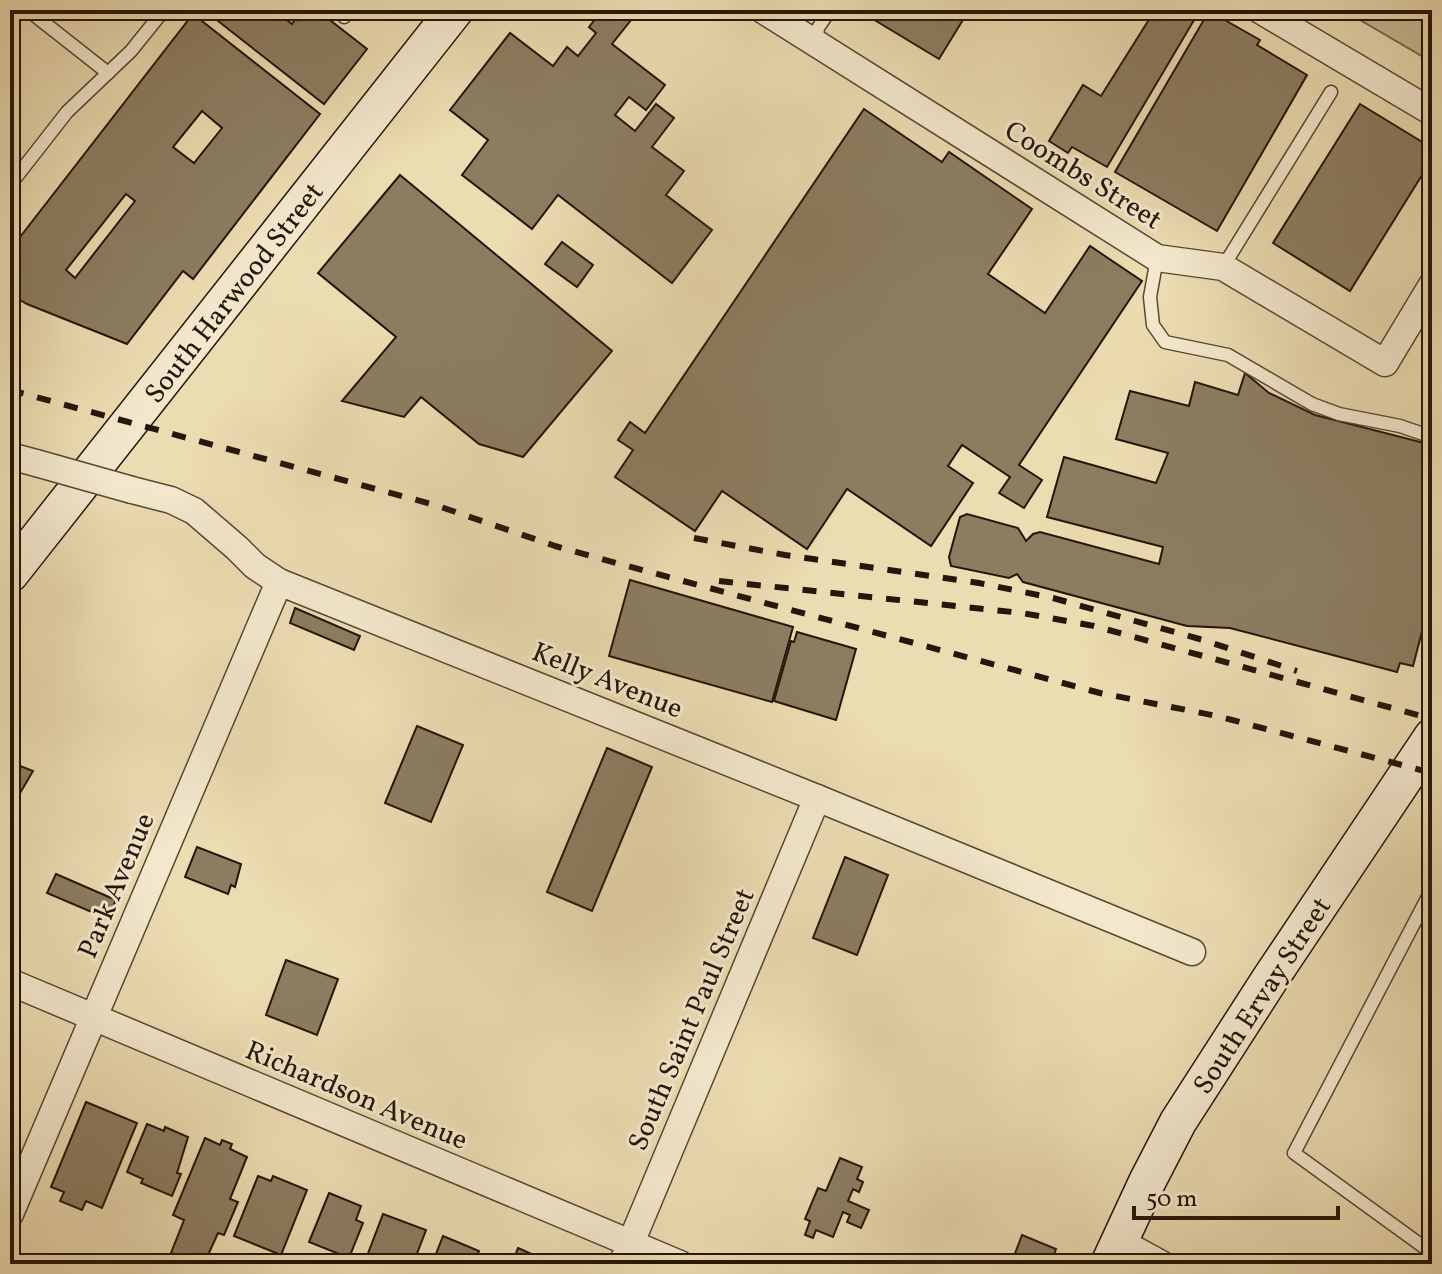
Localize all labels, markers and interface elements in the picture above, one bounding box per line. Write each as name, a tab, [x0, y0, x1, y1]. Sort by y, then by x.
street label: Coombs Street	[996, 112, 1169, 240]
street label: South Harwood Street	[136, 175, 334, 412]
street label: Kelly Avenue	[526, 633, 688, 729]
street label: Park Avenue	[69, 807, 165, 965]
street label: South Saint Paul Street	[619, 883, 765, 1157]
street label: South Ervay Street	[1185, 890, 1342, 1103]
street label: Richardson Avenue	[239, 1032, 473, 1161]
scale bar	[1134, 1170, 1338, 1220]
text: 50 m	[1146, 1183, 1198, 1217]

